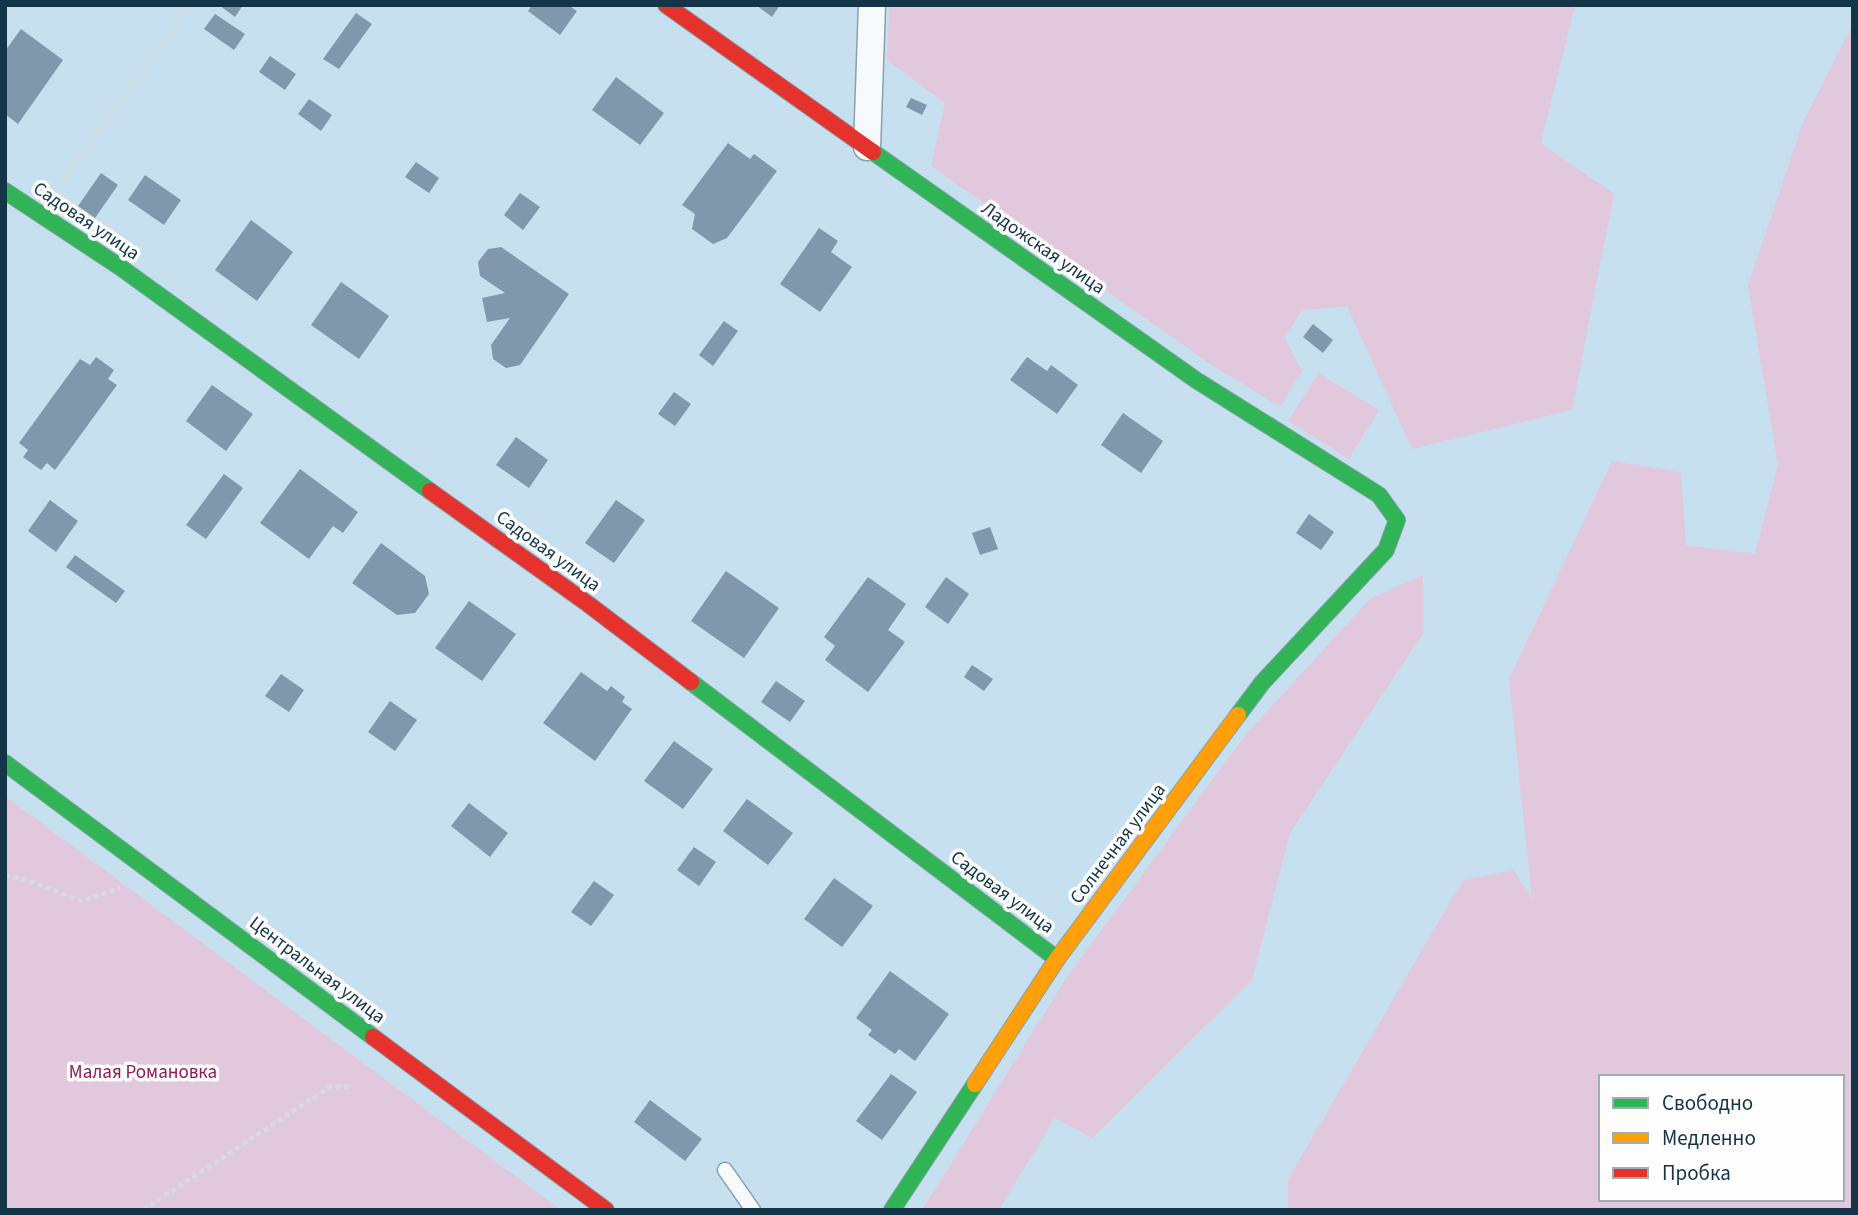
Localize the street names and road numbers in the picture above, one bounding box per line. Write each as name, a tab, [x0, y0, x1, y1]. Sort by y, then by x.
street label: Садовая улица	[27, 176, 145, 267]
street label: Ладожская улица	[976, 195, 1111, 301]
street label: Садовая улица	[490, 504, 606, 598]
street label: Солнечная улица	[1064, 778, 1173, 910]
street label: Садовая улица	[945, 844, 1060, 940]
street label: Центральная улица	[243, 910, 391, 1030]

